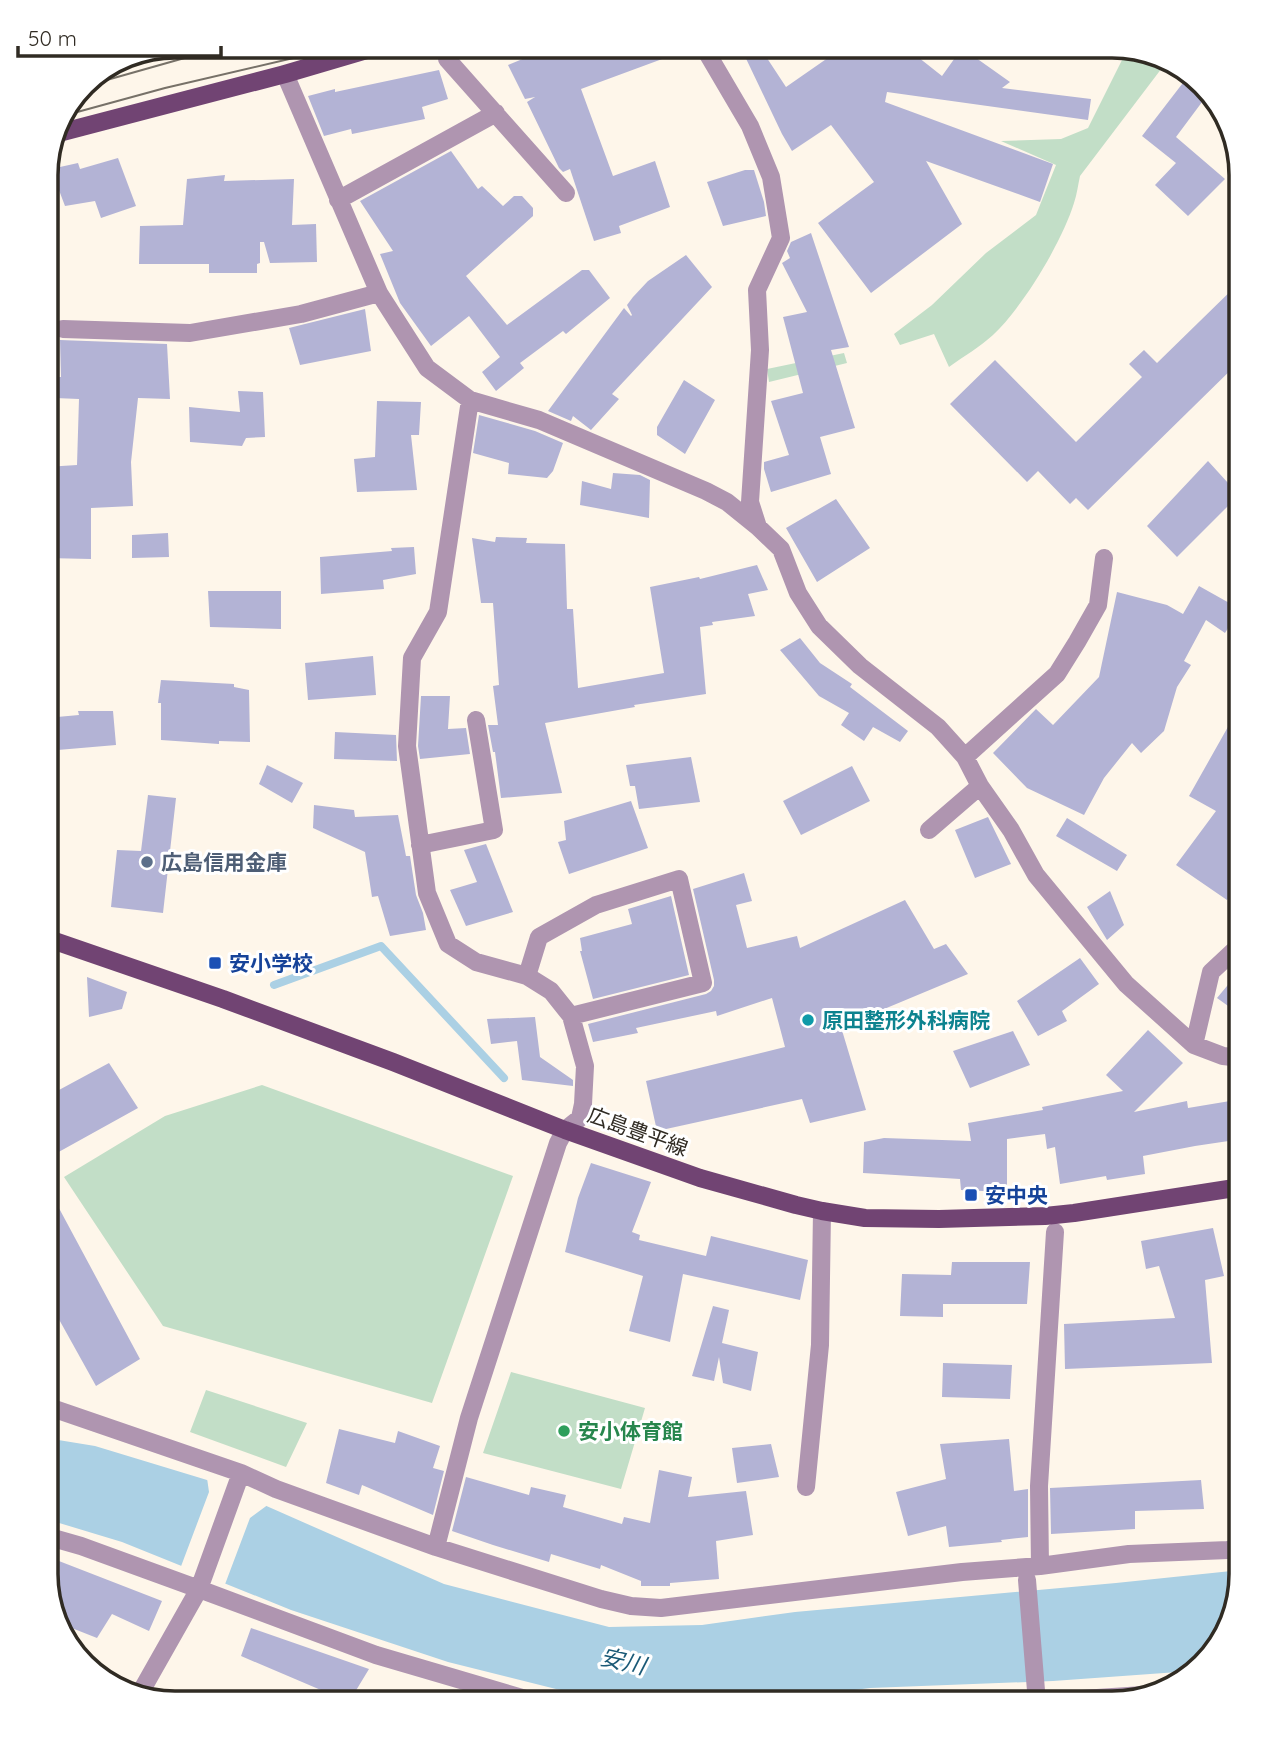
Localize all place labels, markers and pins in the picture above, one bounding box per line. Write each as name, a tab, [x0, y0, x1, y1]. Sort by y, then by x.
place label: 広島信用金庫	[161, 849, 287, 875]
marker: 広島信用金庫	[139, 854, 155, 870]
place label: 安小学校	[229, 950, 313, 976]
marker: 安小学校	[207, 955, 223, 971]
place label: 原田整形外科病院	[822, 1007, 990, 1033]
marker: 原田整形外科病院	[800, 1012, 816, 1028]
place label: 安中央	[985, 1182, 1048, 1208]
marker: 安中央	[963, 1187, 979, 1203]
place label: 安小体育館	[578, 1418, 683, 1444]
marker: 安小体育館	[556, 1423, 572, 1439]

